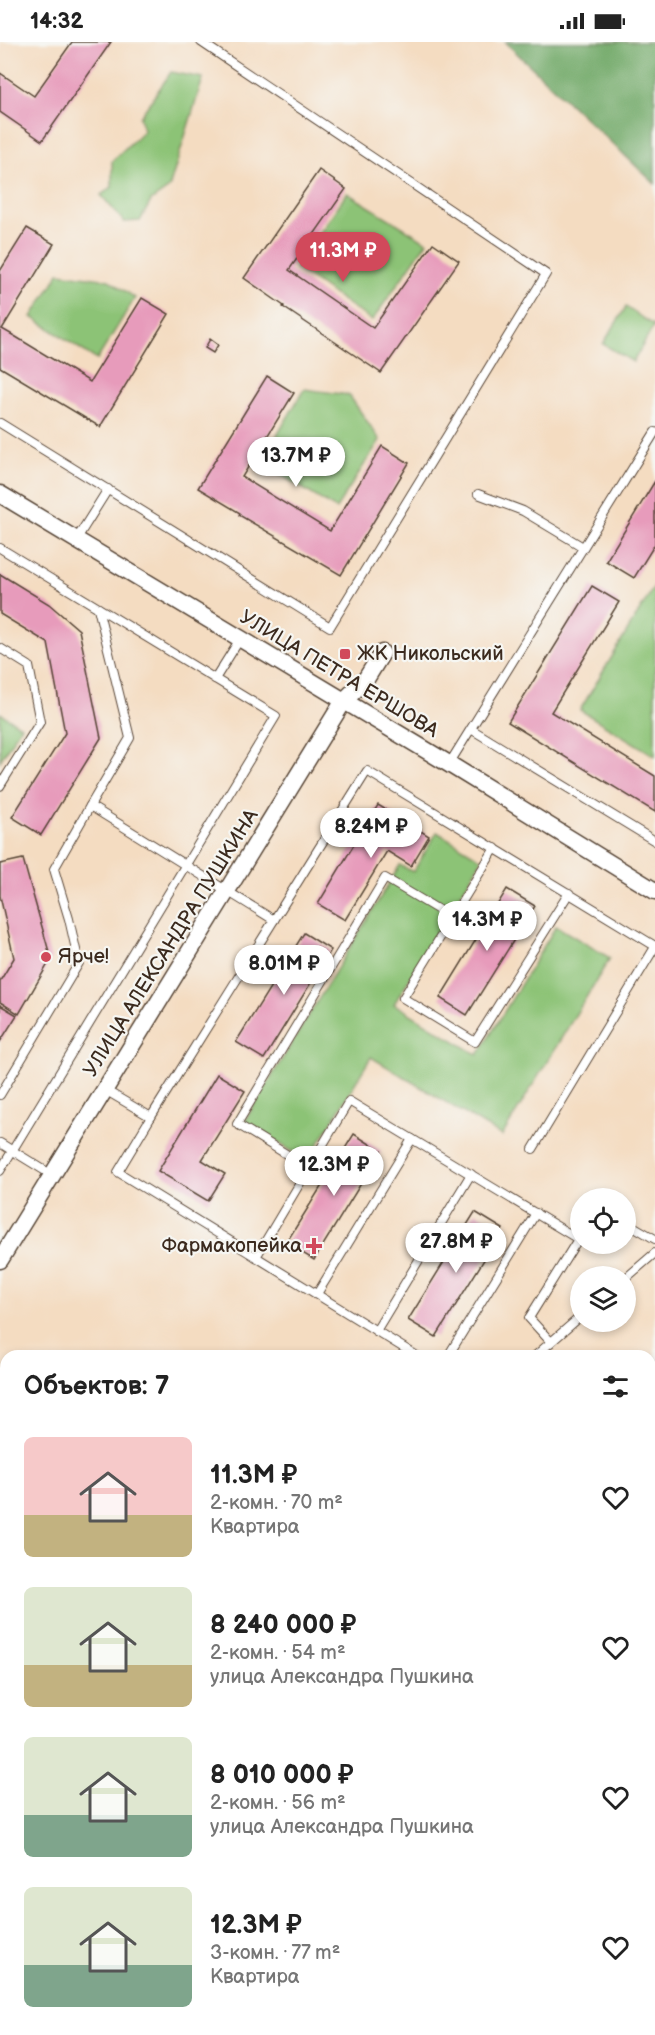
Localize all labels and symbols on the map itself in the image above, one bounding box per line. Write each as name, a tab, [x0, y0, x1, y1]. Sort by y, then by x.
pin: 11.3M ₽	[288, 232, 398, 283]
pin: 13.7M ₽	[241, 437, 351, 488]
street label: УЛИЦА ПЕТРА ЕРШОВА	[235, 605, 443, 743]
place label: ЖК Никольский	[357, 642, 504, 666]
marker: ЖК Никольский	[338, 647, 352, 661]
street label: УЛИЦА АЛЕКСАНДРА ПУШКИНА	[78, 804, 264, 1081]
pin: 8.24M ₽	[316, 808, 426, 859]
pin: 14.3M ₽	[432, 901, 542, 952]
place label: Ярче!	[58, 945, 109, 969]
pin: 8.01M ₽	[229, 945, 339, 996]
marker: Ярче!	[39, 950, 53, 964]
pin: 12.3M ₽	[279, 1146, 389, 1197]
pin: 27.8M ₽	[401, 1223, 511, 1274]
place label: Фармакопейка	[161, 1234, 302, 1258]
marker: Фармакопейка	[307, 1239, 321, 1253]

